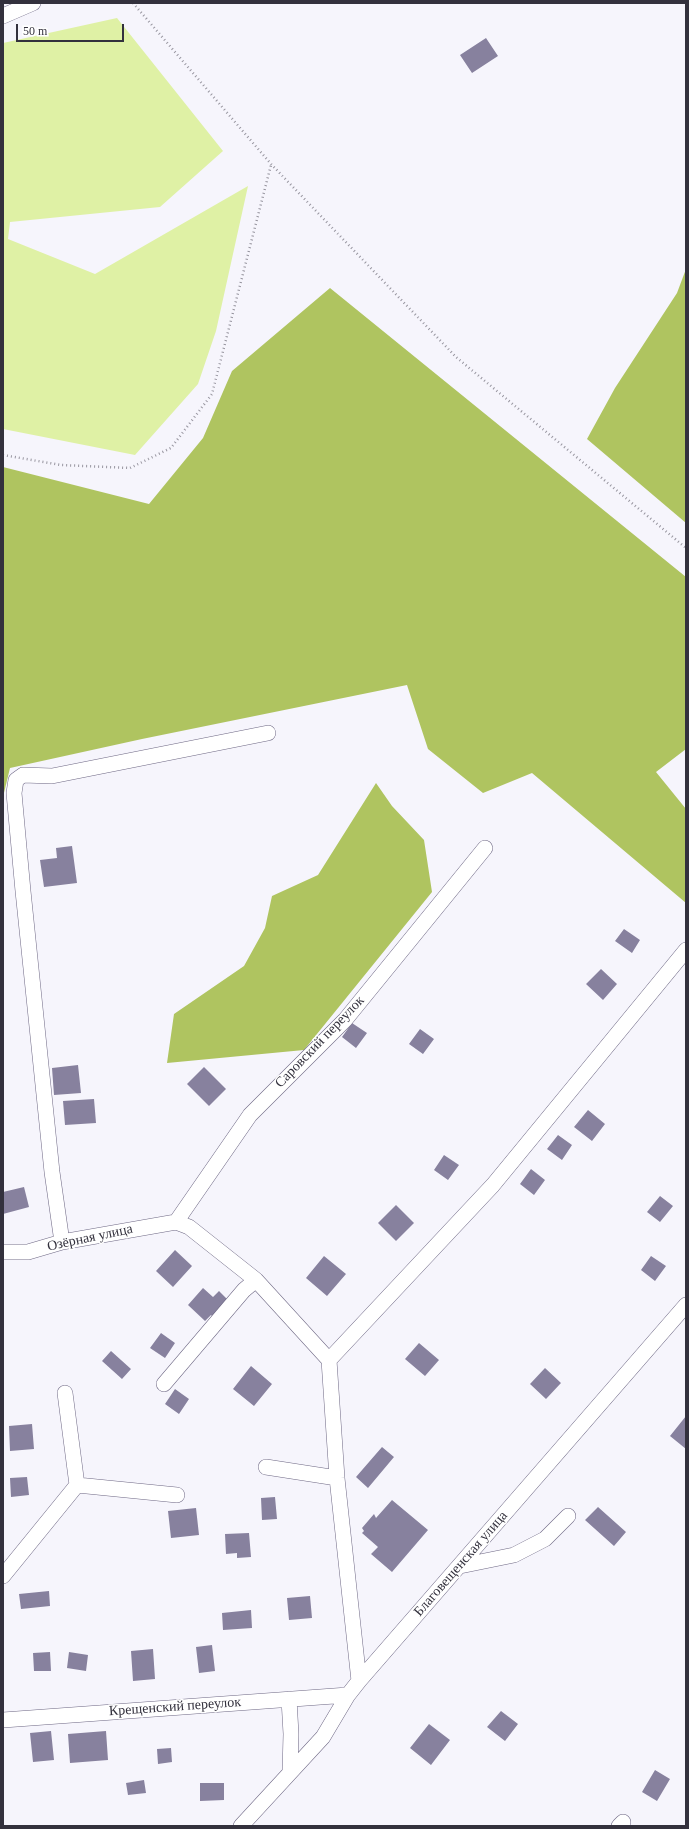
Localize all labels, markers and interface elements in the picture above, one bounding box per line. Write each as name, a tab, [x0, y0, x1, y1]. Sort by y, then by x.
scale bar	[18, 16, 126, 42]
text: 50 m	[23, 24, 47, 38]
street label: Саровский переулок	[272, 993, 368, 1091]
street label: Озёрная улица	[46, 1221, 134, 1255]
street label: Благовещенская улица	[411, 1508, 511, 1620]
street label: Крещенский переулок	[108, 1694, 242, 1720]

